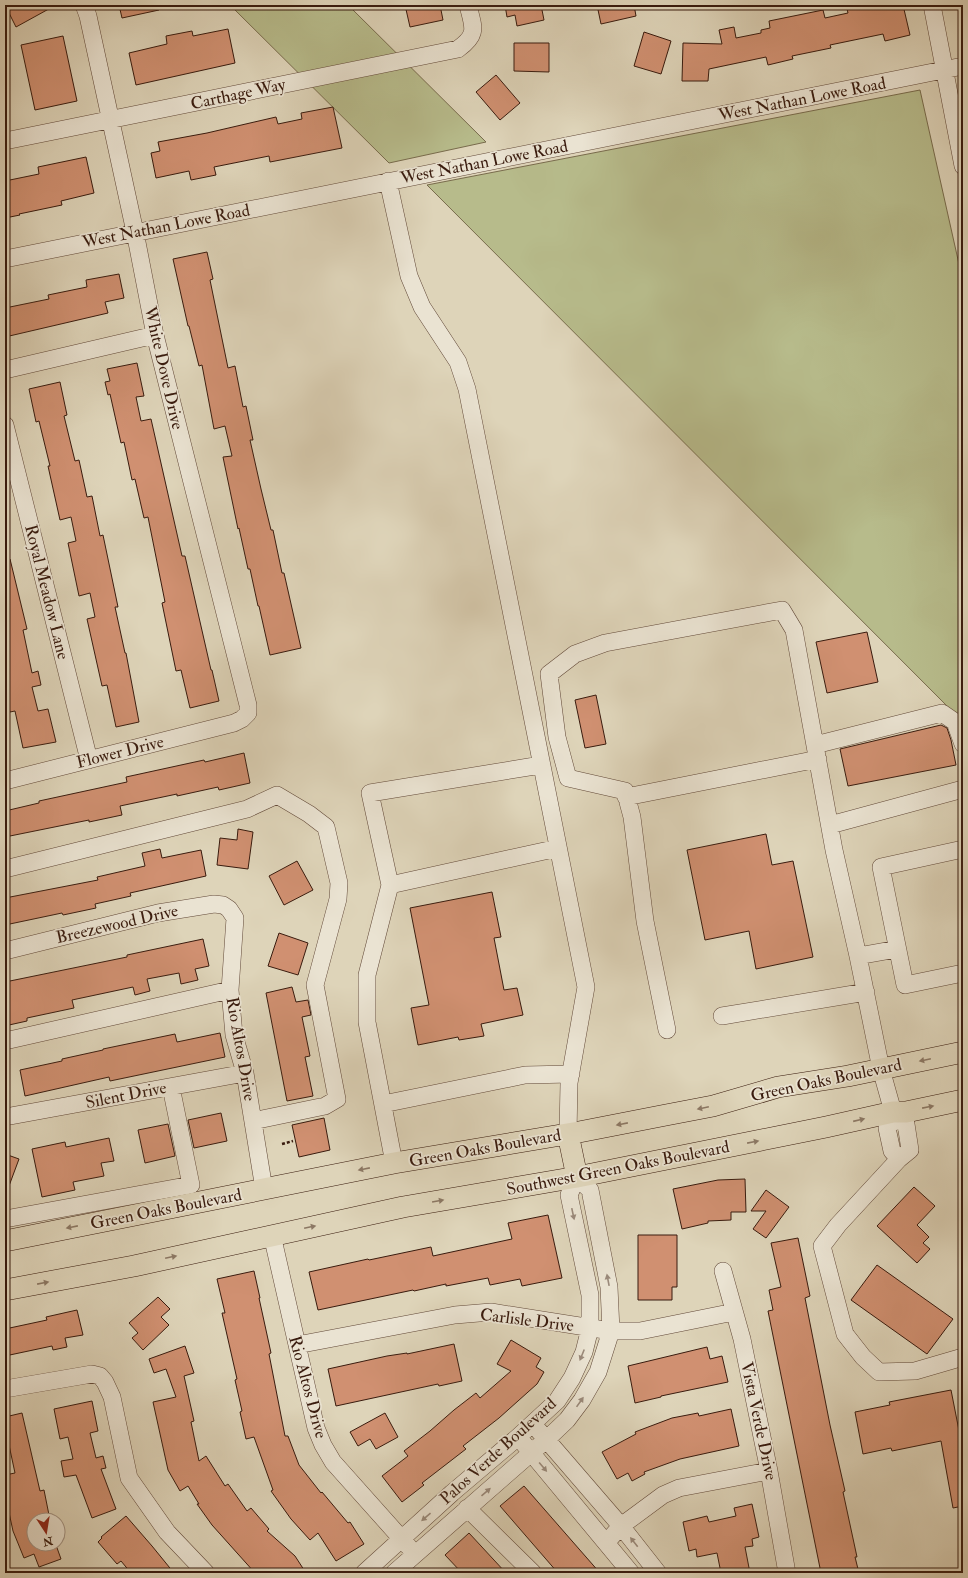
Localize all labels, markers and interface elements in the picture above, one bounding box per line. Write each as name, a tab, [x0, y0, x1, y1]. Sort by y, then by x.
street label: West Nathan Lowe Road	[715, 72, 888, 126]
street label: Carthage Way	[189, 74, 288, 115]
street label: West Nathan Lowe Road	[397, 135, 570, 189]
street label: West Nathan Lowe Road	[79, 199, 252, 253]
street label: White Dove Drive	[139, 303, 188, 432]
street label: Royal Meadow Lane	[19, 522, 74, 662]
street label: Flower Drive	[74, 731, 166, 773]
street label: Breezewood Drive	[54, 900, 180, 948]
street label: Rio Altos Drive	[222, 995, 260, 1103]
street label: Green Oaks Boulevard	[749, 1054, 904, 1106]
one-way arrow	[919, 1057, 931, 1063]
street label: Silent Drive	[84, 1077, 168, 1113]
one-way arrow	[922, 1104, 934, 1110]
one-way arrow	[697, 1105, 709, 1111]
one-way arrow	[853, 1116, 866, 1122]
one-way arrow	[616, 1121, 628, 1127]
street label: Green Oaks Boulevard	[407, 1124, 563, 1172]
street label: Southwest Green Oaks Boulevard	[505, 1136, 732, 1200]
one-way arrow	[747, 1139, 759, 1145]
one-way arrow	[358, 1167, 370, 1173]
street label: Green Oaks Boulevard	[89, 1184, 244, 1234]
one-way arrow	[432, 1198, 444, 1204]
one-way arrow	[570, 1207, 576, 1220]
one-way arrow	[304, 1224, 317, 1230]
one-way arrow	[66, 1225, 78, 1231]
one-way arrow	[165, 1254, 177, 1260]
one-way arrow	[605, 1273, 611, 1286]
one-way arrow	[37, 1279, 49, 1285]
street label: Carlisle Drive	[479, 1304, 575, 1336]
street label: Rio Altos Drive	[284, 1333, 332, 1441]
one-way arrow	[579, 1349, 585, 1361]
street label: Vista Verde Drive	[736, 1360, 782, 1482]
street label: Palos Verde Boulevard	[435, 1393, 561, 1509]
one-way arrow	[576, 1397, 584, 1407]
one-way arrow	[539, 1461, 548, 1472]
one-way arrow	[481, 1487, 492, 1496]
north arrow	[26, 1512, 66, 1552]
one-way arrow	[420, 1512, 431, 1521]
text: N	[41, 1534, 55, 1549]
one-way arrow	[630, 1537, 638, 1548]

